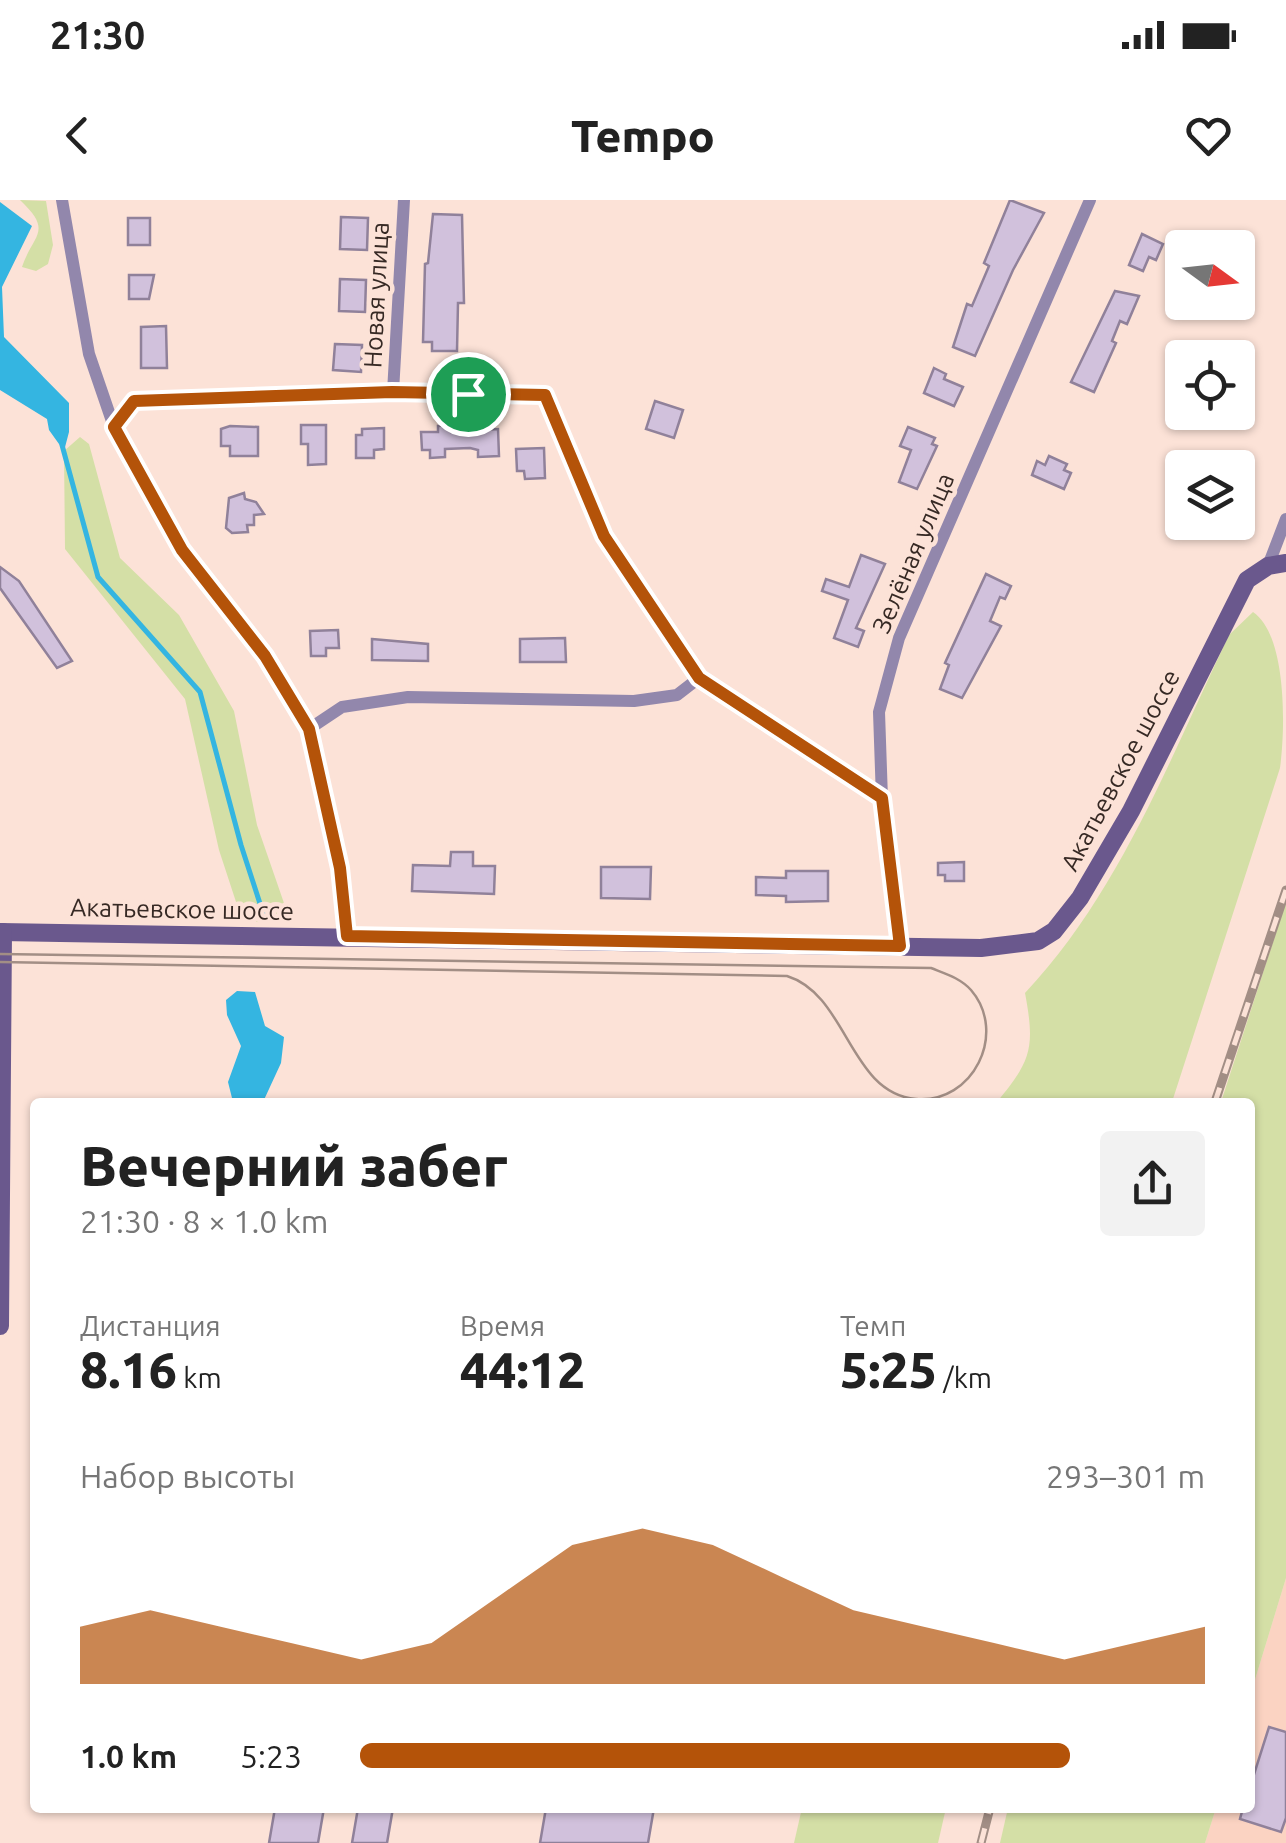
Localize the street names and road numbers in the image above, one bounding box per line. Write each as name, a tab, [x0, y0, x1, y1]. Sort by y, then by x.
street label: Новая улица	[358, 221, 394, 369]
street label: Зелёная улица	[867, 469, 959, 637]
street label: Акатьевское шоссе	[1055, 665, 1185, 875]
street label: Акатьевское шоссе	[70, 893, 294, 925]

